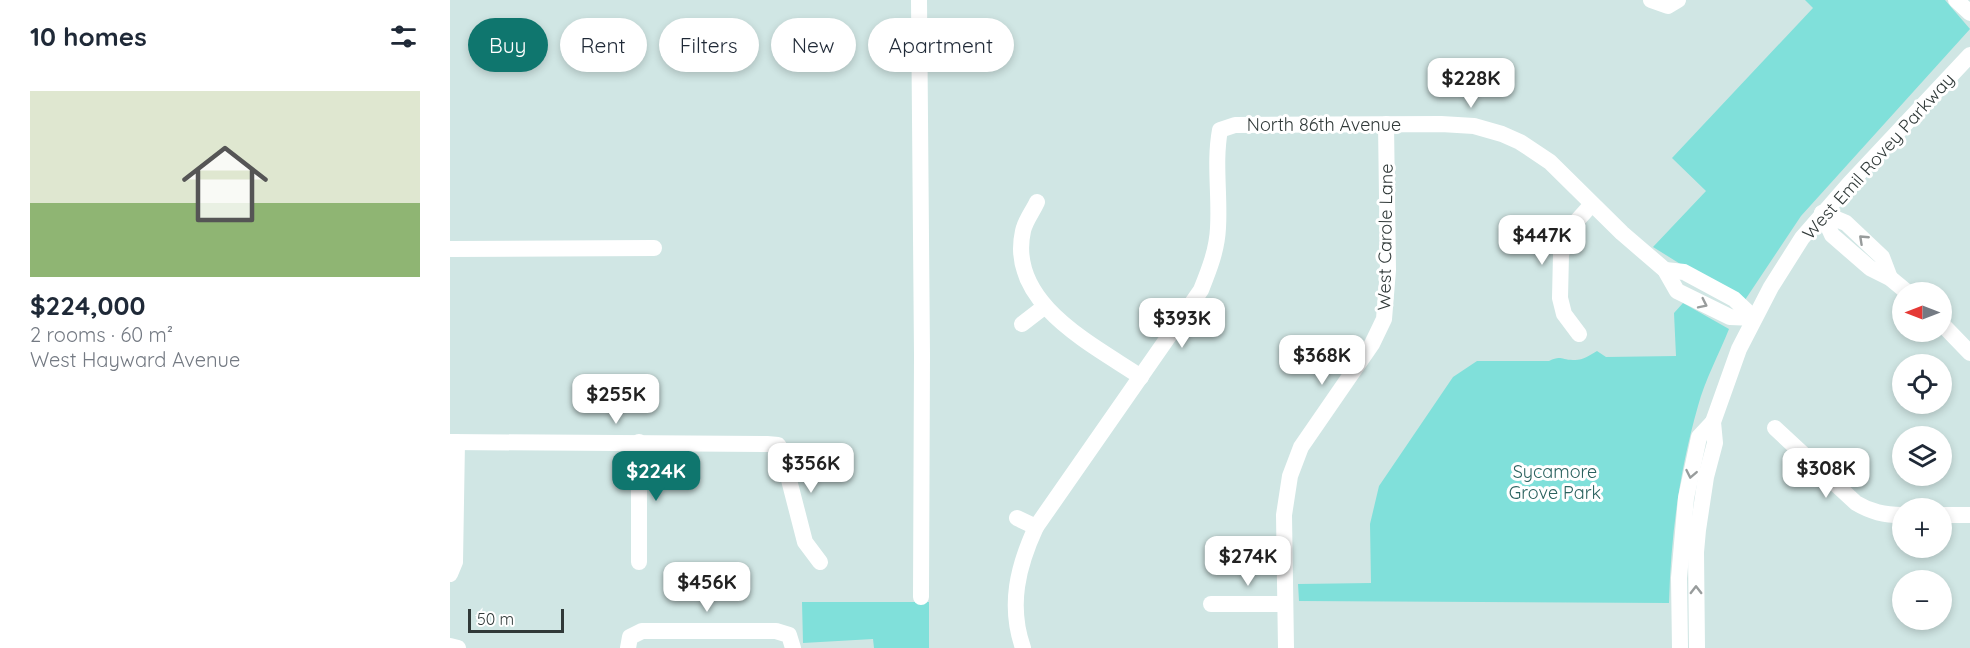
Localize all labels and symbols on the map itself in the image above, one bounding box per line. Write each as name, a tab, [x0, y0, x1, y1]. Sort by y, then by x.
pin: $228K	[1429, 58, 1513, 109]
street label: West Emil Rovey Parkway	[1797, 68, 1959, 244]
street label: North 86th Avenue	[1247, 113, 1401, 136]
street label: West Carole Lane	[1372, 163, 1398, 311]
pin: $447K	[1500, 215, 1584, 266]
one-way arrow	[1859, 235, 1870, 246]
north arrow	[1892, 282, 1952, 342]
one-way arrow	[1697, 296, 1708, 308]
pin: $393K	[1140, 298, 1224, 349]
pin: $368K	[1280, 335, 1364, 386]
pin: $255K	[574, 374, 658, 425]
pin: $356K	[769, 443, 853, 494]
pin: $308K	[1784, 448, 1868, 499]
pin: $224K	[614, 451, 698, 502]
park label: Sycamore Grove Park	[1509, 460, 1601, 504]
one-way arrow	[1685, 468, 1698, 478]
pin: $274K	[1206, 536, 1290, 587]
pin: $456K	[665, 562, 749, 613]
one-way arrow	[1690, 585, 1702, 594]
scale bar	[468, 606, 564, 634]

